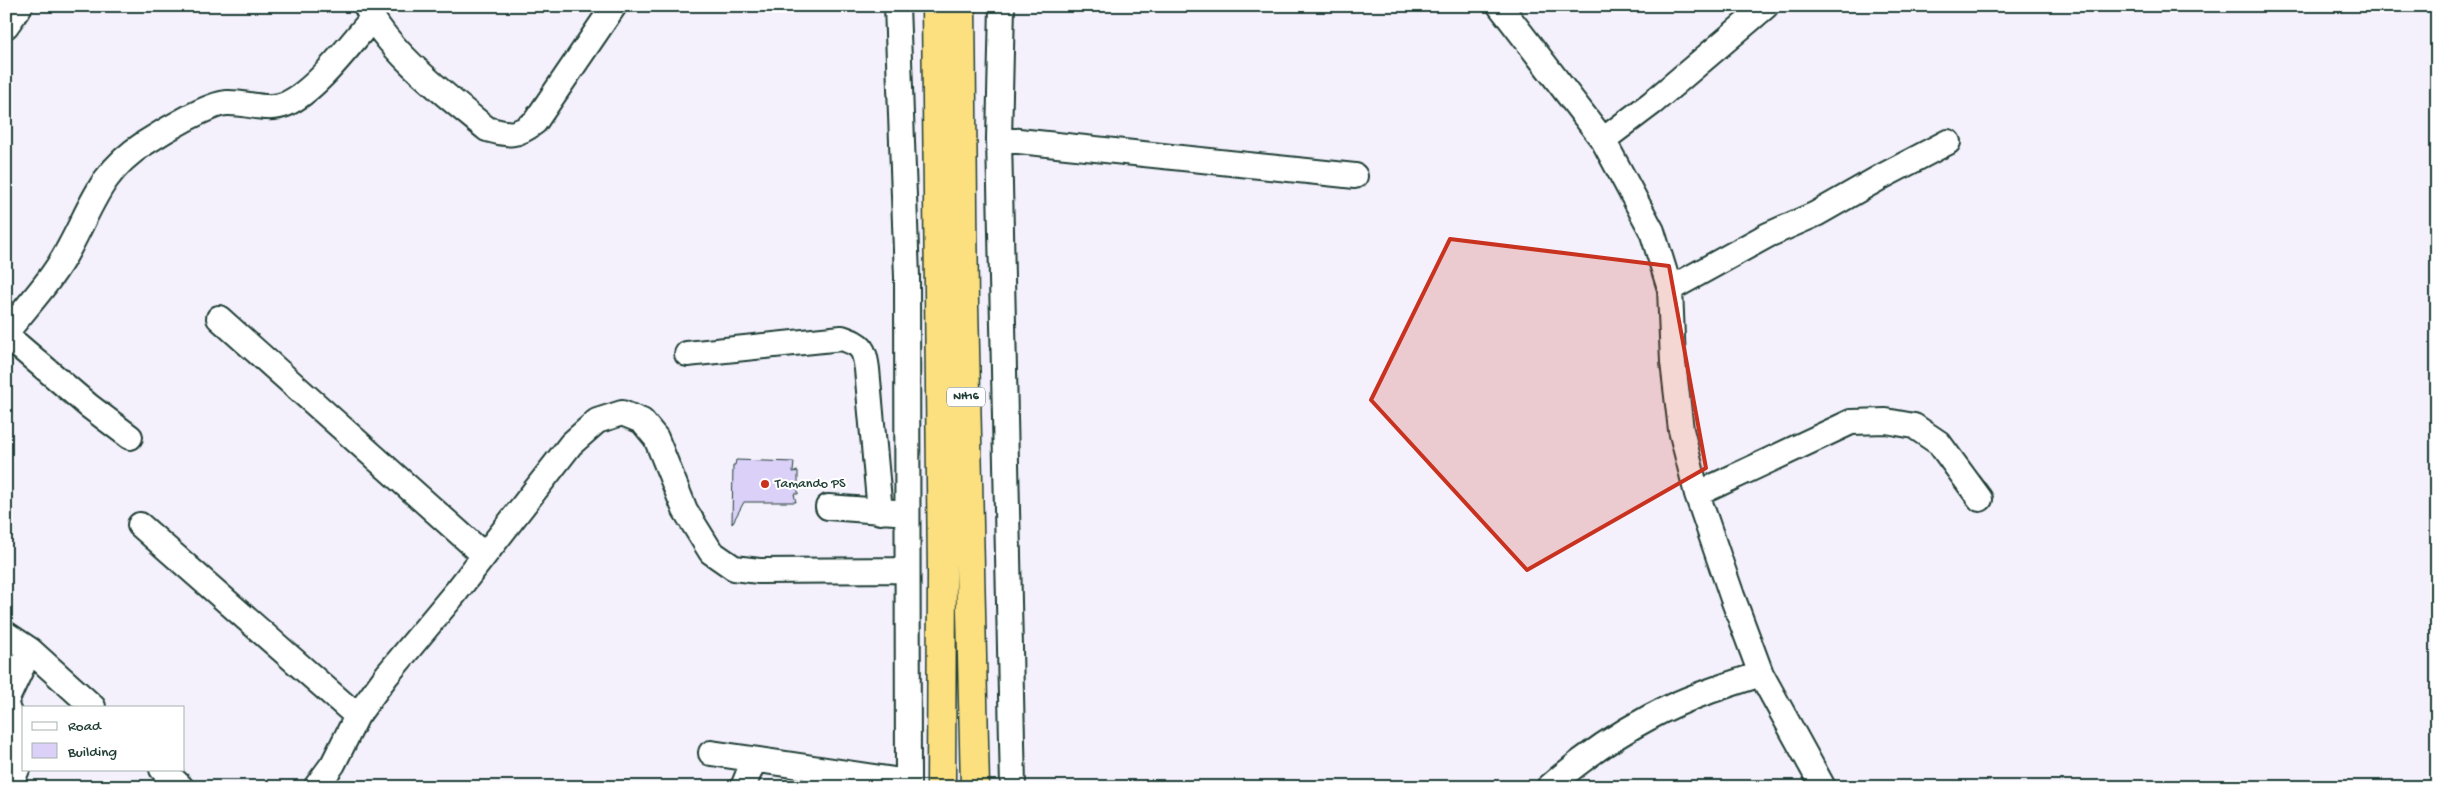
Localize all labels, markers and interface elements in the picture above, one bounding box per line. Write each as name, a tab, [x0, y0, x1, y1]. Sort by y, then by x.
road number: NH16	[947, 388, 985, 407]
place label: Tamando PS	[774, 476, 846, 493]
marker: Tamando PS	[759, 478, 771, 490]
legend	[22, 706, 185, 770]
text: Road	[68, 718, 102, 736]
text: Building	[67, 744, 117, 762]

